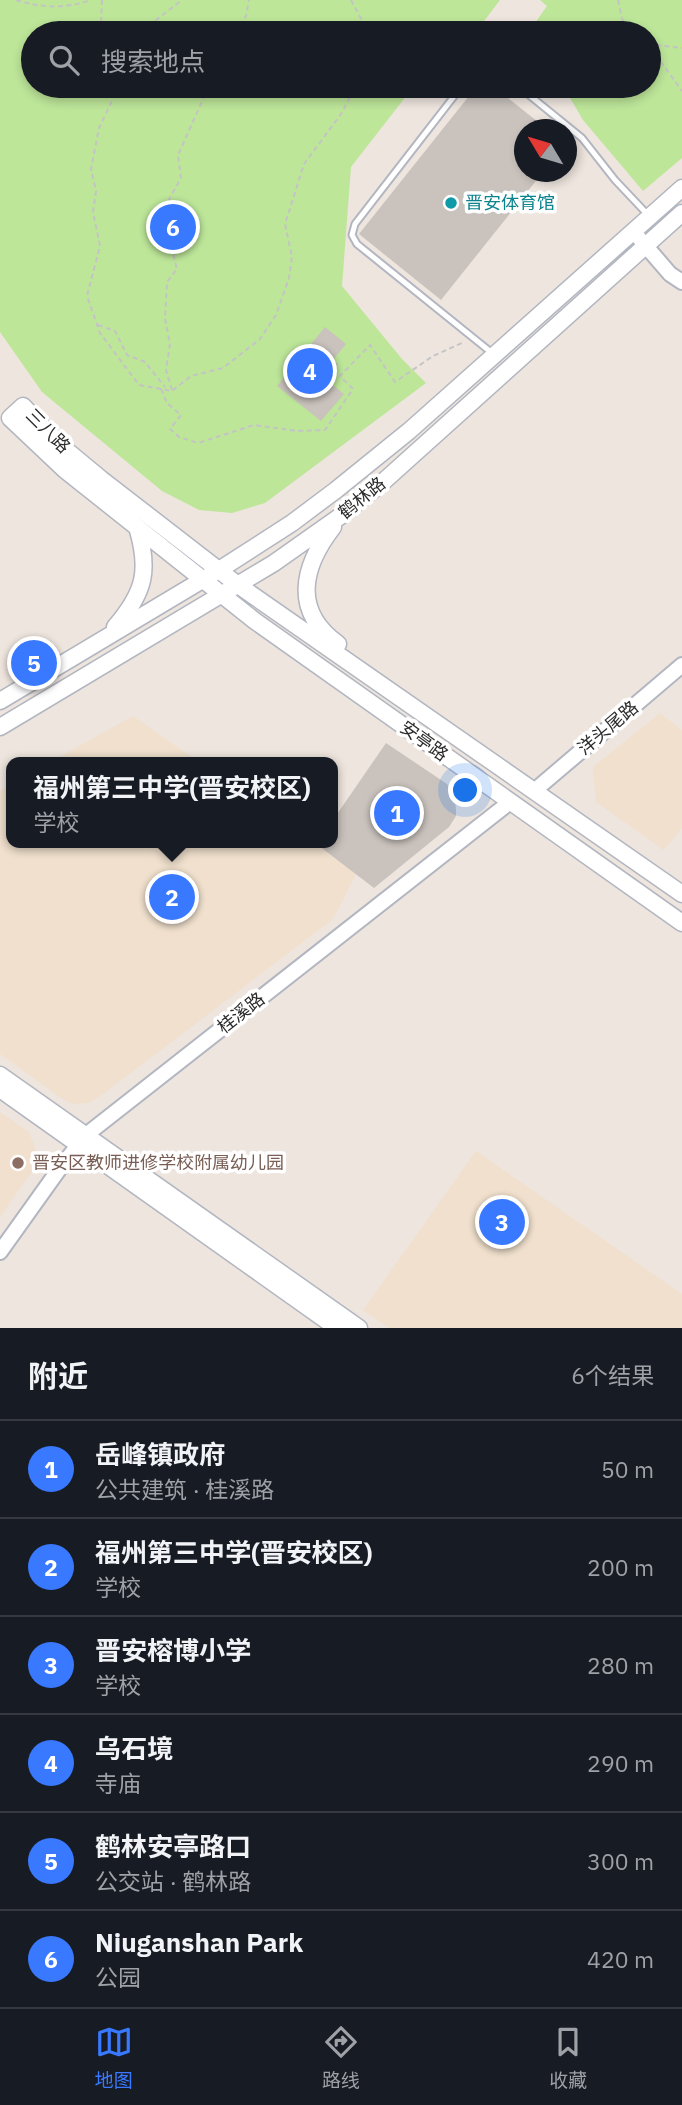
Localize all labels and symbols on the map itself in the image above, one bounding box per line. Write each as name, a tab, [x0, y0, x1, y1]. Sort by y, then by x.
north arrow	[514, 119, 577, 182]
place label: 晋安体育馆	[465, 191, 555, 214]
marker: 晋安体育馆	[443, 195, 459, 211]
pin: 6	[150, 201, 196, 253]
pin: 4	[287, 345, 333, 397]
street label: 三八路	[21, 403, 76, 458]
street label: 鹤林路	[333, 472, 390, 524]
pin: 5	[11, 637, 57, 689]
street label: 洋头尾路	[573, 696, 643, 760]
street label: 安亭路	[396, 715, 453, 766]
your location	[448, 773, 482, 807]
pin: 1	[374, 787, 420, 839]
pin: 2	[149, 871, 195, 923]
street label: 桂溪路	[212, 987, 269, 1038]
place label: 晋安区教师进修学校附属幼儿园	[32, 1151, 284, 1174]
marker: 晋安区教师进修学校附属幼儿园	[10, 1155, 26, 1171]
pin: 3	[479, 1196, 525, 1248]

